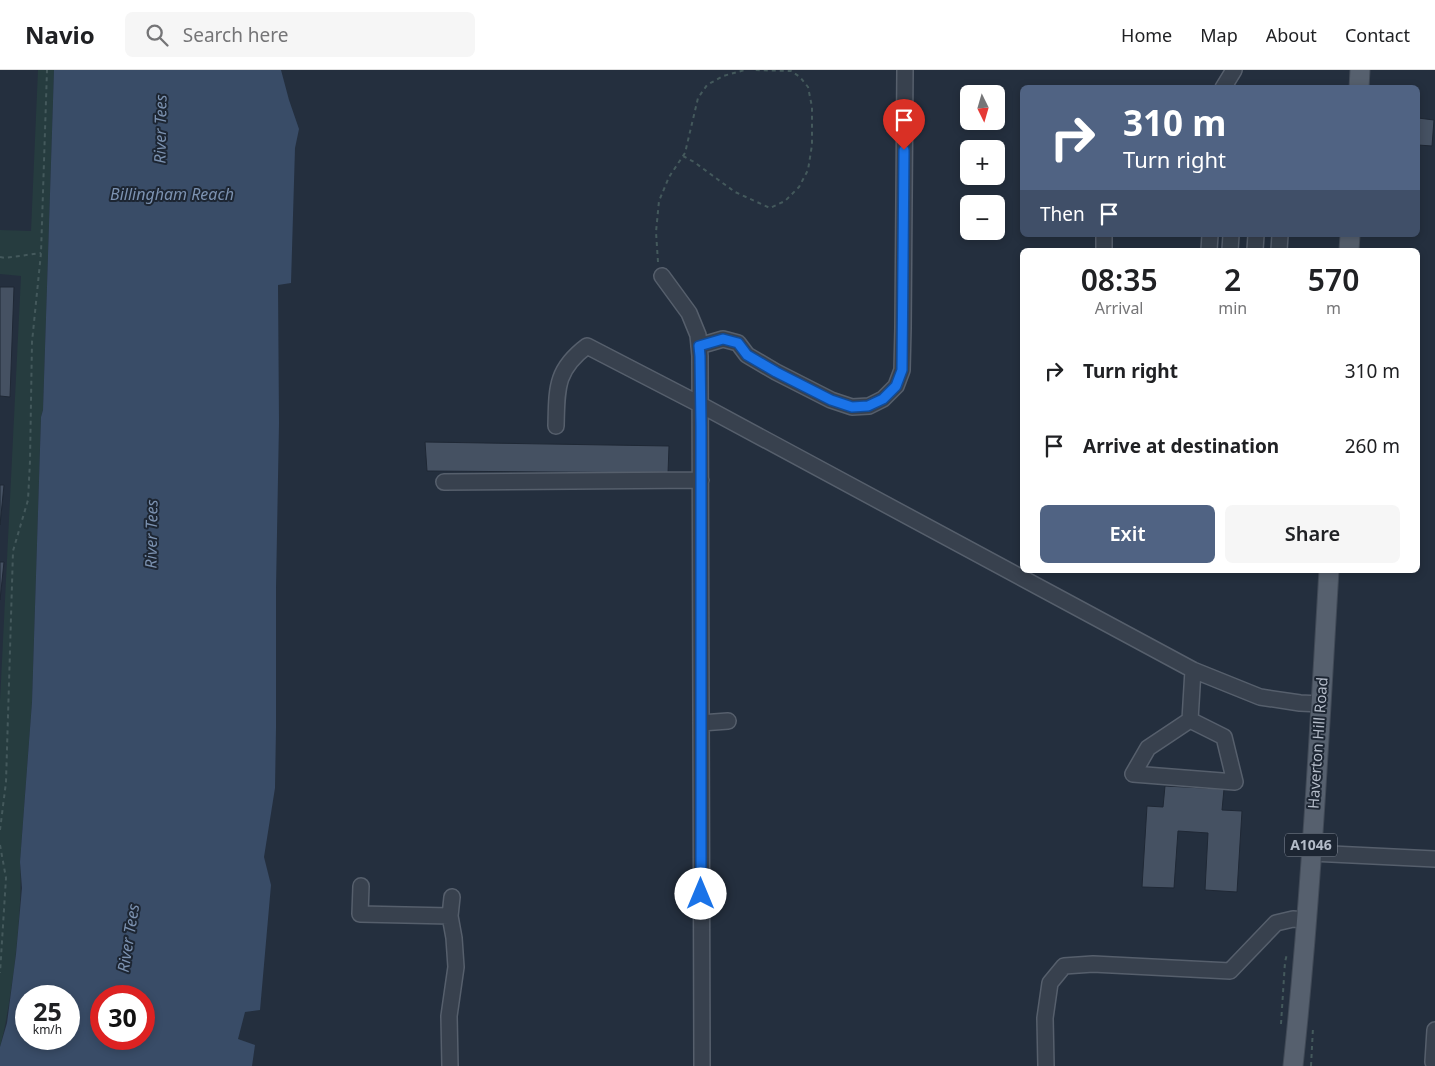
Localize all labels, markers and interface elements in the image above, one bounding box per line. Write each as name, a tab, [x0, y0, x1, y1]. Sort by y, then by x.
search box	[125, 12, 475, 57]
text: Navio	[25, 18, 95, 51]
icon: search	[143, 21, 171, 49]
text: Search here	[183, 22, 289, 48]
text: Home	[1121, 23, 1172, 47]
text: Map	[1200, 23, 1238, 47]
text: About	[1266, 23, 1317, 47]
text: Contact	[1345, 23, 1410, 47]
north arrow	[960, 85, 1005, 130]
map controls	[960, 85, 1005, 240]
water label: River Tees	[148, 94, 172, 164]
pin	[883, 99, 925, 150]
text: 310 m	[1123, 99, 1226, 146]
icon: right	[1040, 105, 1105, 170]
icon: arrive	[890, 106, 918, 134]
button: +	[960, 140, 1005, 185]
text: Turn right	[1123, 144, 1226, 174]
water label: Billingham Reach	[110, 183, 234, 205]
button: −	[960, 195, 1005, 240]
icon: arrive	[1095, 200, 1123, 228]
text: Then	[1040, 201, 1085, 227]
text: 08:35	[1081, 259, 1158, 300]
text: 2	[1224, 259, 1241, 300]
text: 570	[1308, 259, 1359, 300]
text: Arrival	[1095, 297, 1144, 319]
text: min	[1218, 297, 1247, 319]
text: m	[1326, 297, 1341, 319]
icon: right	[1040, 357, 1068, 385]
text: Turn right	[1083, 358, 1178, 384]
text: 310 m	[1345, 358, 1400, 384]
icon: arrive	[1040, 432, 1068, 460]
text: Arrive at destination	[1083, 433, 1279, 459]
text: 260 m	[1345, 433, 1400, 459]
water label: River Tees	[139, 499, 163, 569]
button: Exit	[1040, 505, 1215, 563]
button: Share	[1225, 505, 1400, 563]
street label: Haverton Hill Road	[1302, 676, 1332, 810]
road number: A1046	[1285, 834, 1337, 856]
position arrow	[674, 867, 726, 919]
water label: River Tees	[112, 902, 144, 974]
speed limit sign: 30	[90, 985, 155, 1050]
text: 25	[33, 994, 62, 1028]
text: km/h	[33, 1021, 62, 1038]

